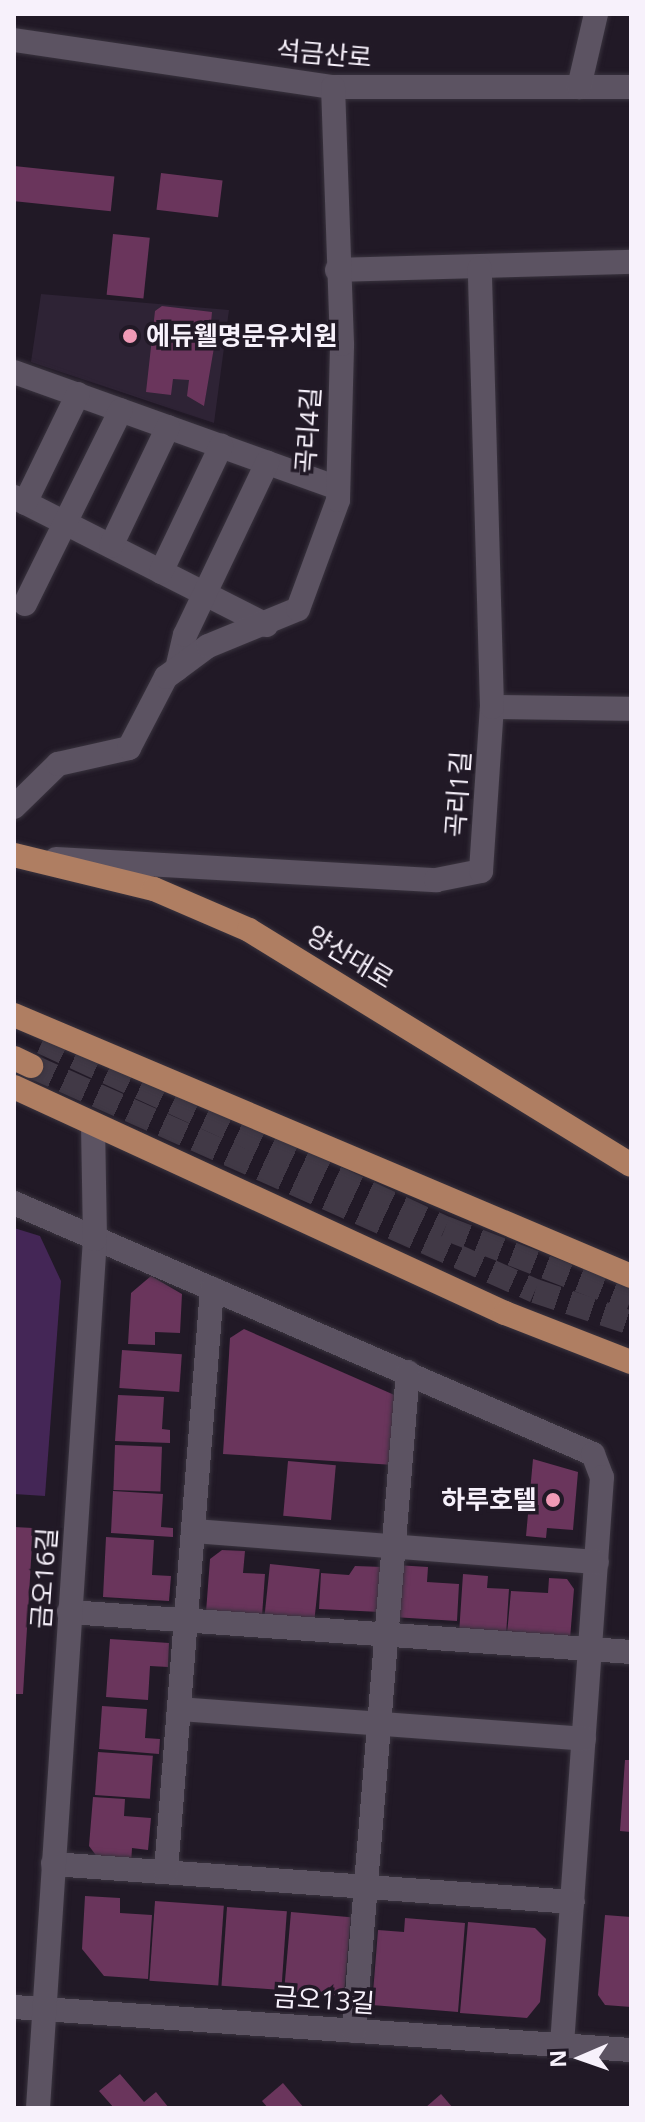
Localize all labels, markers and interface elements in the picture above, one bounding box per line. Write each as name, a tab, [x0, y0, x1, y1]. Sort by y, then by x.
street label: 석금산로	[275, 34, 373, 74]
place label: 에듀웰명문유치원	[146, 320, 337, 352]
marker: 에듀웰명문유치원	[121, 327, 139, 345]
street label: 곡리4길	[289, 386, 327, 474]
street label: 곡리1길	[439, 750, 477, 838]
street label: 양산대로	[301, 919, 399, 995]
place label: 하루호텔	[441, 1484, 537, 1516]
marker: 하루호텔	[544, 1491, 562, 1509]
street label: 금오16길	[25, 1526, 63, 1630]
street label: 금오13길	[272, 1981, 376, 2019]
north arrow	[541, 2018, 621, 2098]
text: N	[542, 2049, 572, 2068]

